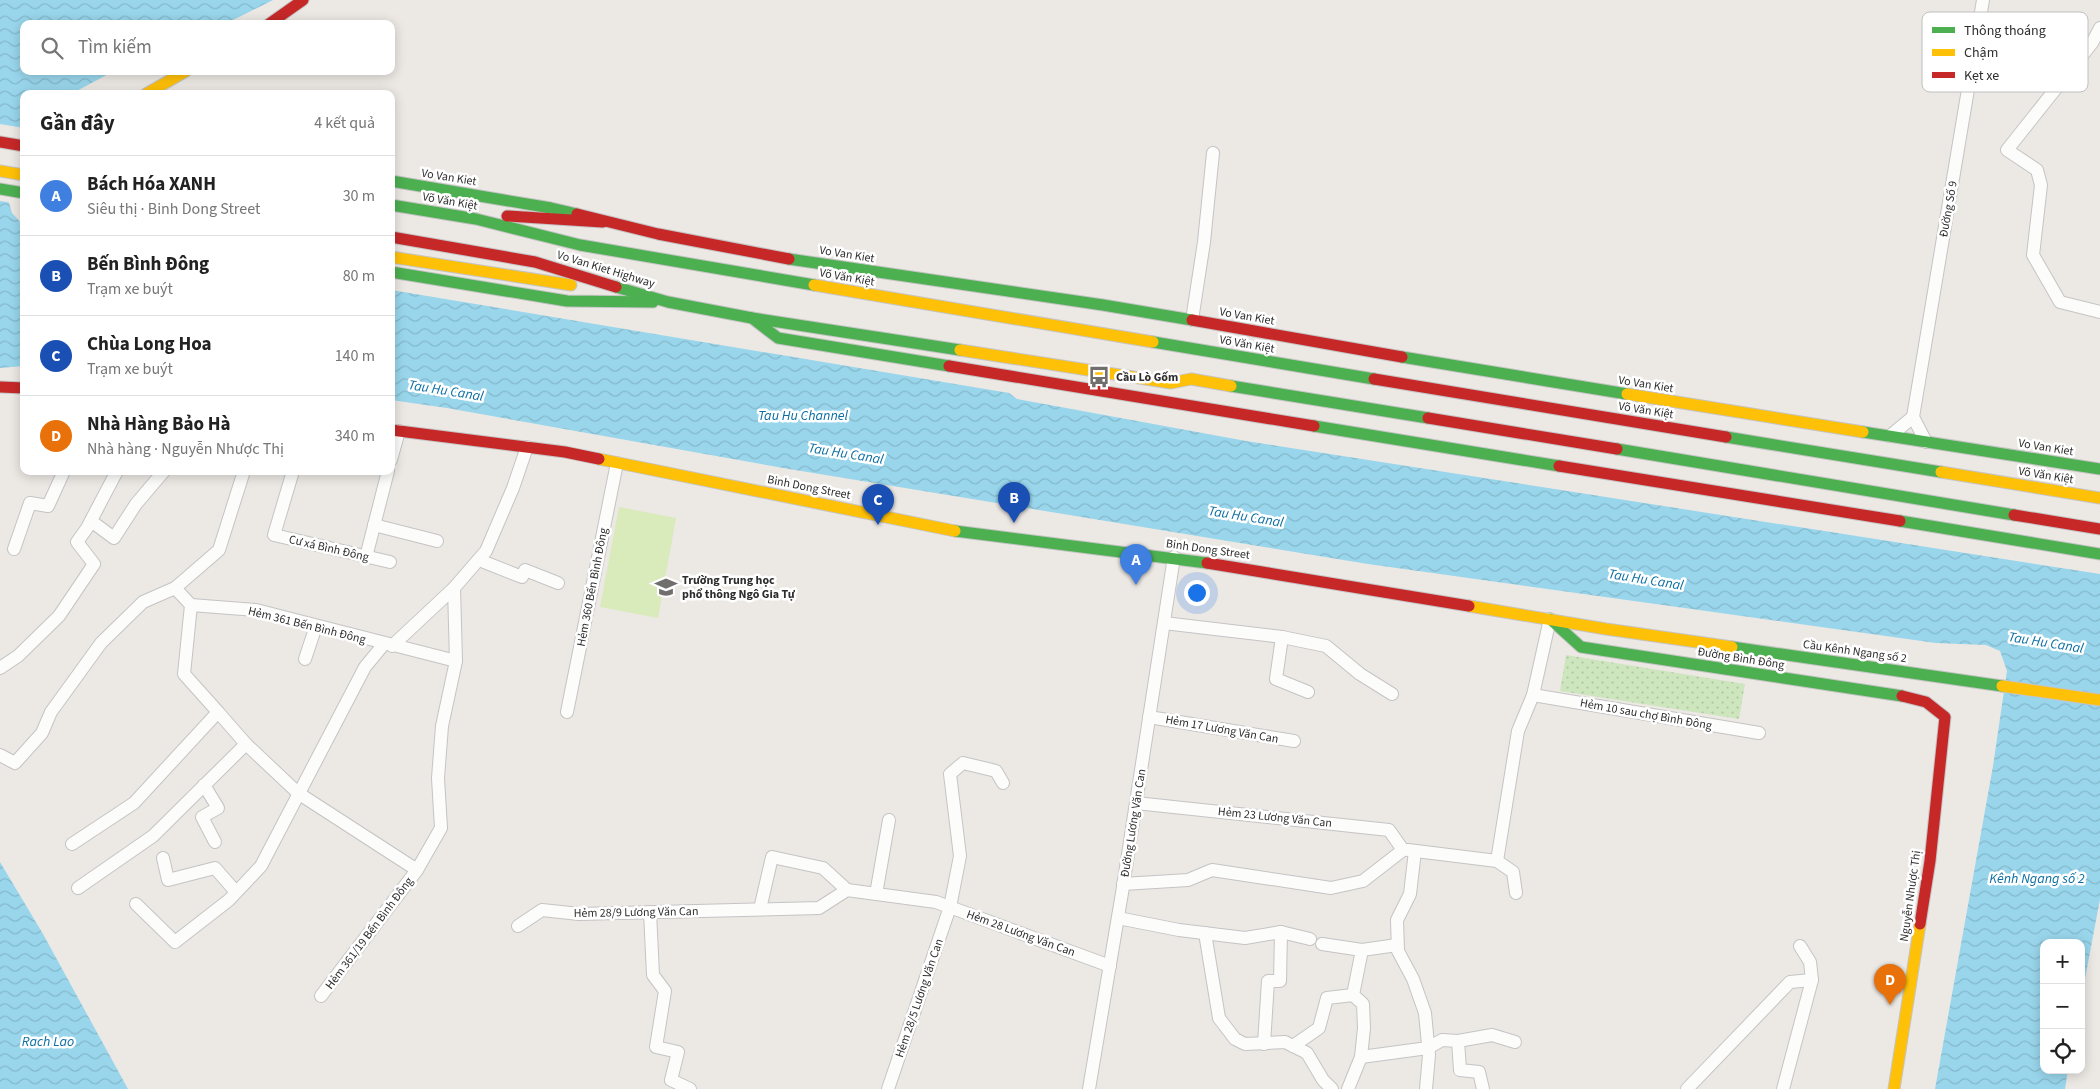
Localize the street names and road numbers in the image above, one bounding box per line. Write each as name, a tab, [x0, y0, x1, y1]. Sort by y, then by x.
street label: Vo Van Kiet	[420, 165, 478, 190]
street label: Đường Số 9	[1935, 180, 1962, 239]
street label: Võ Văn Kiệt	[421, 188, 479, 215]
street label: Vo Van Kiet	[818, 242, 876, 267]
street label: Vo Van Kiet Highway	[555, 247, 657, 293]
street label: Võ Văn Kiệt	[818, 264, 876, 291]
street label: Vo Van Kiet	[1218, 303, 1276, 330]
street label: Võ Văn Kiệt	[1218, 331, 1276, 358]
street label: Vo Van Kiet	[1617, 372, 1675, 397]
street label: Võ Văn Kiệt	[1617, 398, 1675, 423]
street label: Vo Van Kiet	[2017, 435, 2075, 460]
street label: Võ Văn Kiệt	[2017, 463, 2075, 488]
street label: Binh Dong Street	[766, 471, 852, 504]
street label: Hẻm 360 Bến Bình Đông	[573, 526, 612, 648]
street label: Cư xá Bình Đông	[287, 531, 371, 566]
street label: Binh Dong Street	[1165, 535, 1251, 564]
street label: Hẻm 361 Bến Bình Đông	[246, 603, 367, 648]
street label: Cầu Kênh Ngang số 2	[1802, 636, 1908, 667]
street label: Đường Bình Đông	[1696, 643, 1786, 674]
street label: Hẻm 10 sau chợ Bình Đông	[1579, 695, 1713, 734]
street label: Hẻm 17 Lương Văn Can	[1164, 711, 1280, 748]
street label: Đường Lương Văn Can	[1117, 768, 1150, 879]
street label: Hẻm 23 Lương Văn Can	[1217, 803, 1333, 832]
street label: Nguyễn Nhược Thị	[1896, 849, 1925, 943]
street label: Hẻm 361/19 Bến Bình Đông	[321, 874, 417, 993]
street label: Hẻm 28/9 Lương Văn Can	[573, 903, 699, 922]
street label: Hẻm 28 Lương Văn Can	[964, 906, 1078, 961]
street label: Hẻm 28/5 Lương Văn Can	[891, 936, 948, 1060]

